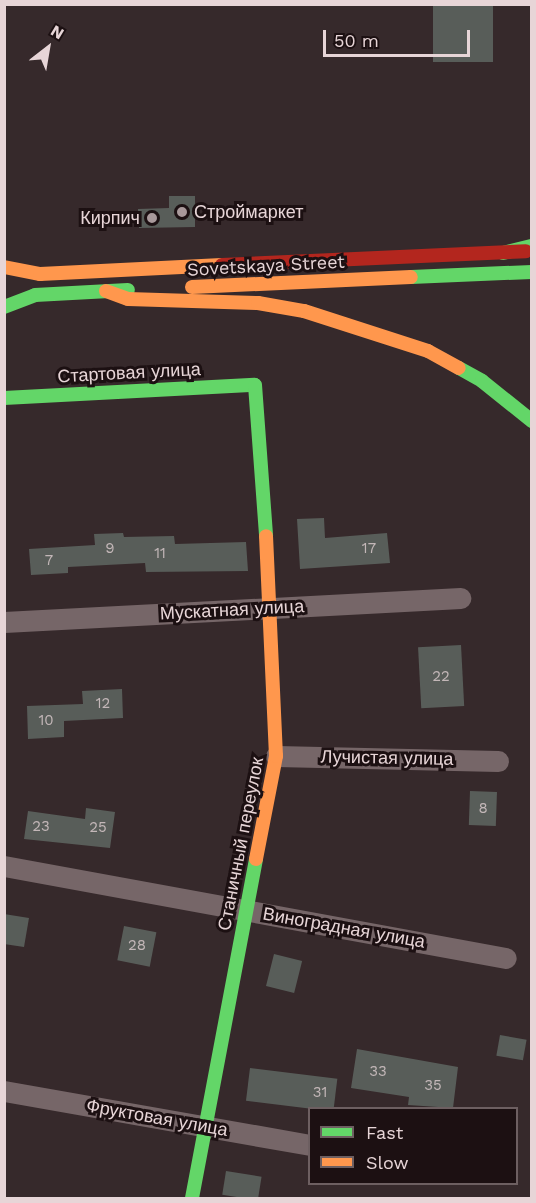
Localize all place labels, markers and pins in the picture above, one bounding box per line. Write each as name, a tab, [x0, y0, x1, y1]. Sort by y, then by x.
place label: Строймаркет	[194, 201, 303, 223]
marker: Строймаркет	[175, 205, 189, 219]
place label: Кирпич	[80, 207, 140, 229]
marker: Кирпич	[145, 211, 159, 225]

